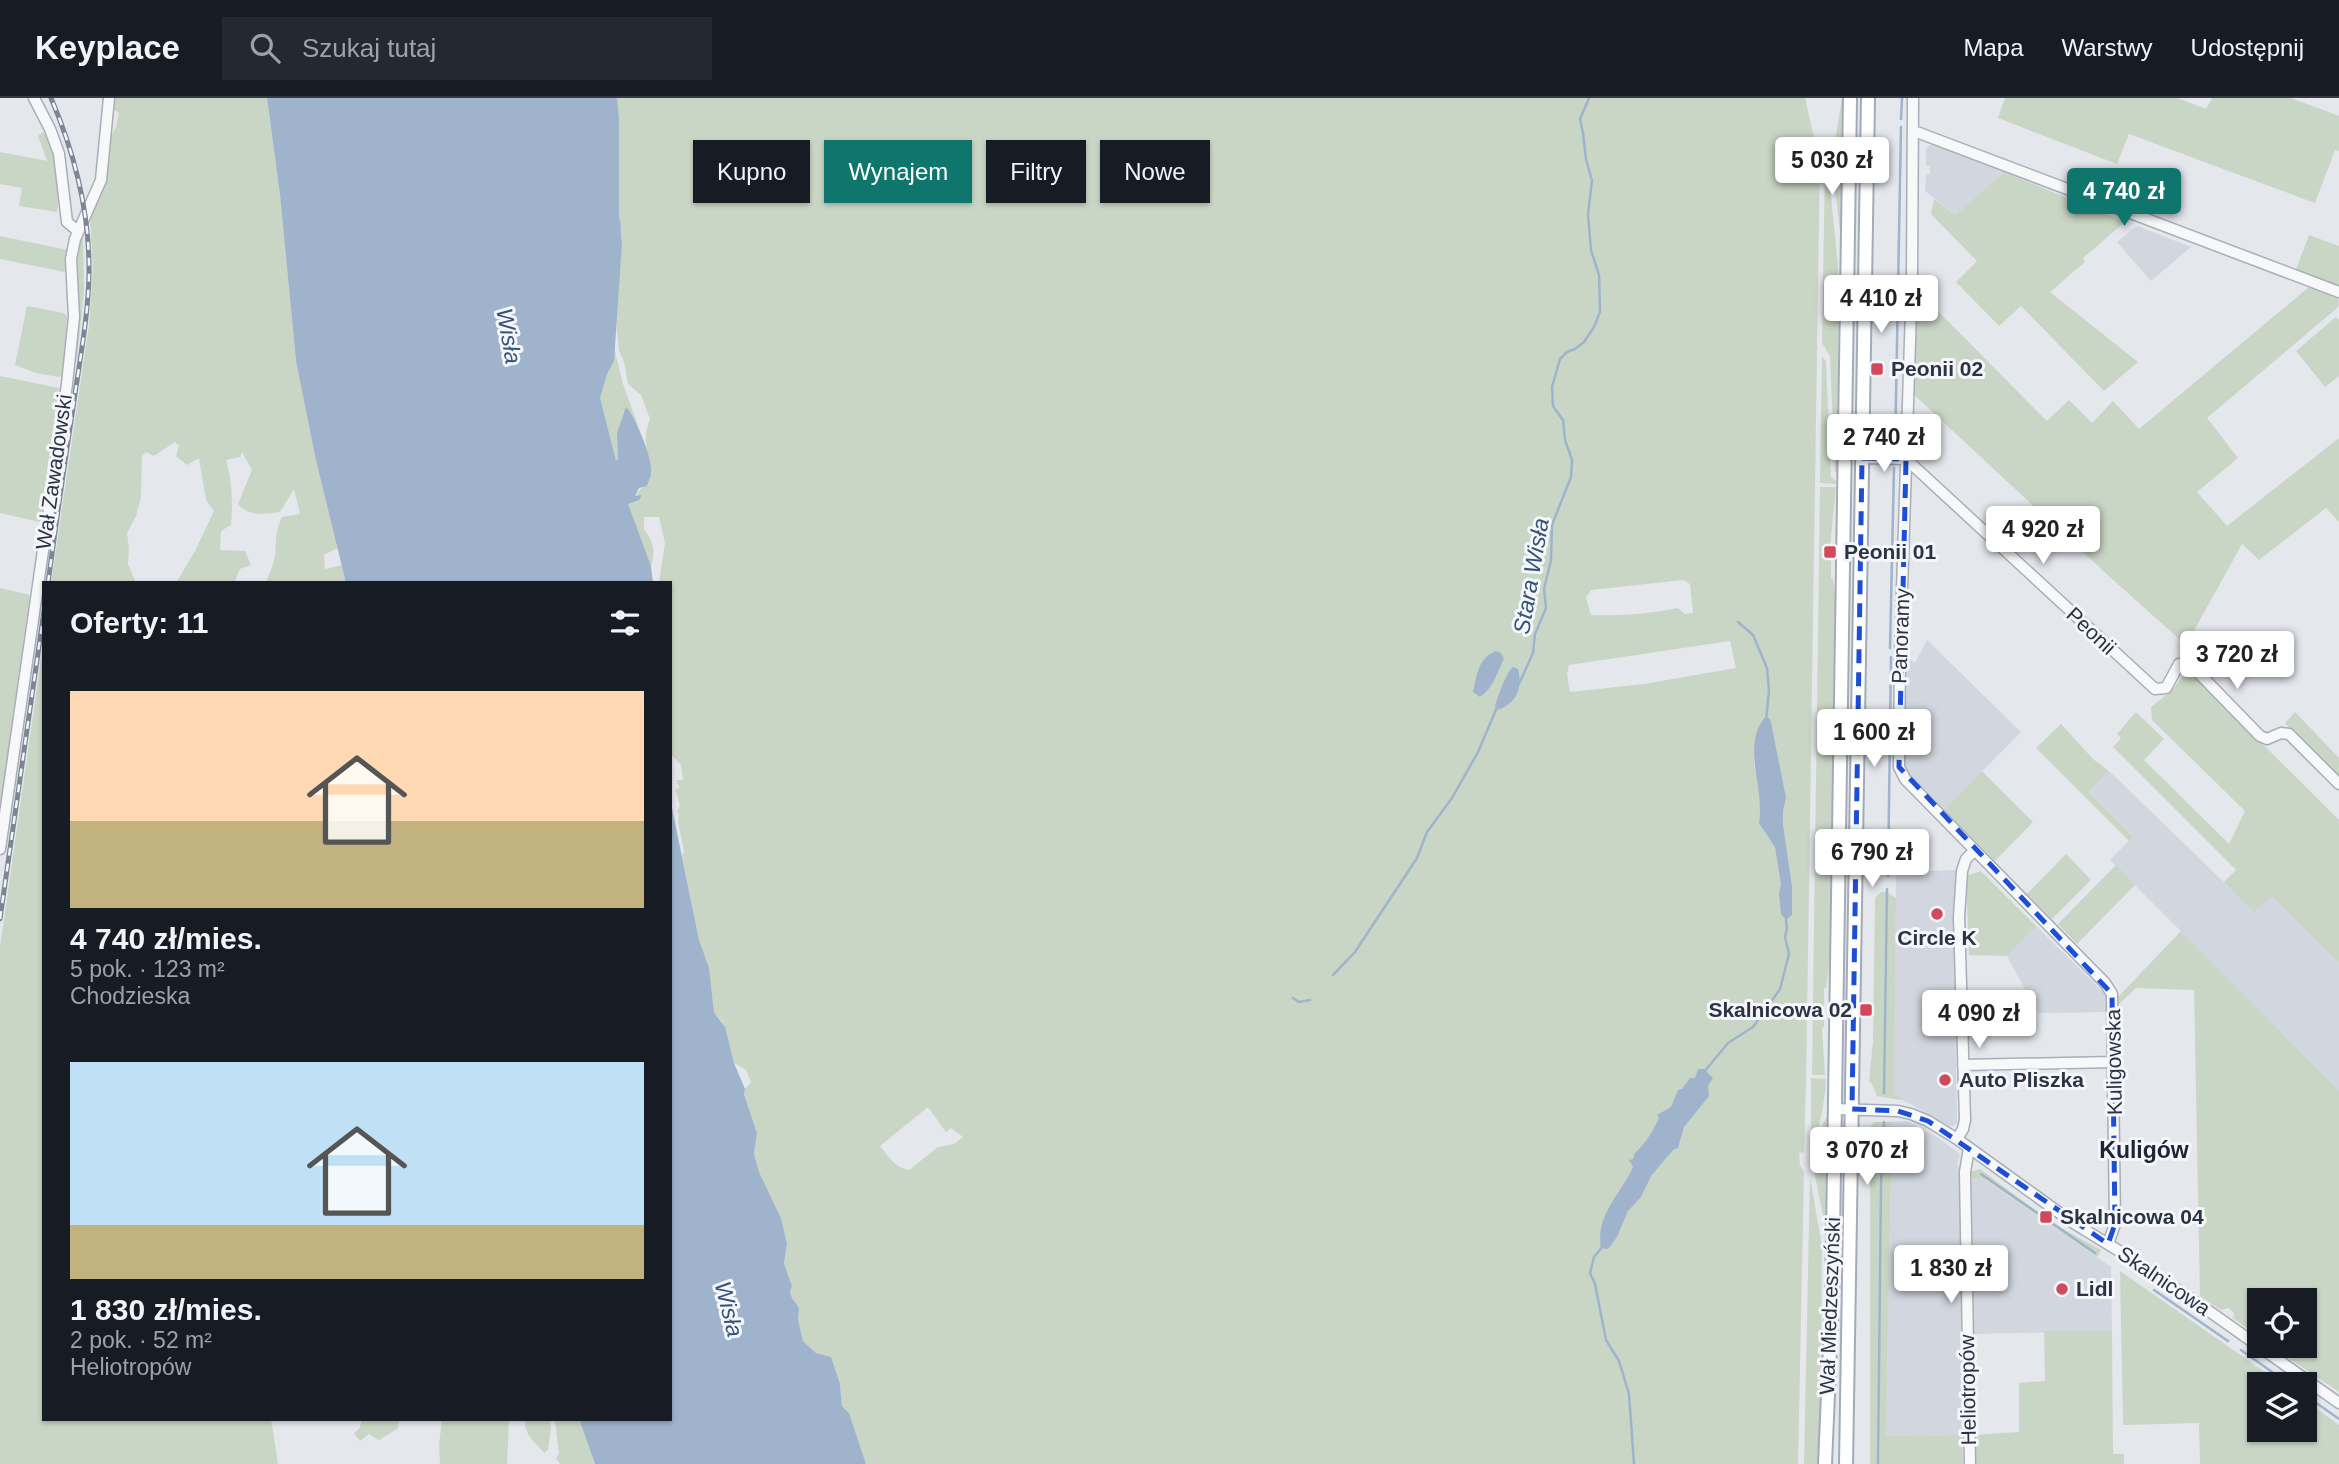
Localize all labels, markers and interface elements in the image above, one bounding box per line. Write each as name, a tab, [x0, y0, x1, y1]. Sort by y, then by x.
search box	[222, 17, 712, 80]
text: Keyplace	[35, 29, 180, 66]
icon: search	[246, 29, 284, 67]
text: Szukaj tutaj	[302, 33, 436, 63]
text: Mapa	[1963, 34, 2023, 61]
text: Warstwy	[2061, 34, 2153, 61]
text: Udostępnij	[2191, 34, 2304, 61]
pin: 5 030 zł	[1760, 138, 1904, 197]
chip: Kupno	[693, 140, 810, 203]
chip: Wynajem	[824, 140, 972, 203]
chip: Filtry	[986, 140, 1086, 203]
chip: Nowe	[1100, 140, 1210, 203]
text: 5 030 zł	[1791, 147, 1873, 173]
pin: 4 740 zł	[2052, 169, 2196, 228]
text: 4 740 zł	[2083, 178, 2165, 204]
pin: 4 410 zł	[1809, 275, 1953, 335]
text: 4 410 zł	[1840, 285, 1922, 311]
water label: Wisła	[491, 306, 527, 366]
place label: Peonii 02	[1891, 357, 1983, 380]
marker: Peonii 02	[1869, 361, 1885, 377]
street label: Wał Zawadowski	[31, 393, 76, 551]
pin: 2 740 zł	[1812, 414, 1956, 474]
text: 2 740 zł	[1843, 424, 1925, 450]
pin: 4 920 zł	[1971, 506, 2115, 566]
water label: Stara Wisła	[1508, 516, 1554, 636]
text: 4 920 zł	[2002, 516, 2084, 542]
place label: Peonii 01	[1844, 540, 1937, 563]
marker: Peonii 01	[1822, 544, 1838, 560]
street label: Panoramy	[1887, 587, 1914, 684]
street label: Peonii	[2062, 602, 2121, 659]
icon: filters	[606, 604, 644, 642]
text: Oferty: 11	[70, 606, 208, 639]
pin: 3 720 zł	[2165, 632, 2309, 691]
text: 3 720 zł	[2196, 641, 2278, 667]
pin: 1 600 zł	[1802, 710, 1946, 769]
text: 1 600 zł	[1833, 719, 1915, 745]
icon: home	[294, 737, 420, 863]
pin: 6 790 zł	[1800, 830, 1944, 889]
text: 6 790 zł	[1831, 839, 1913, 865]
marker: Circle K	[1929, 906, 1945, 922]
text: 4 740 zł/mies.	[70, 922, 262, 955]
place label: Circle K	[1897, 926, 1977, 949]
text: 5 pok. · 123 m²	[70, 956, 225, 982]
text: Chodzieska	[70, 983, 190, 1009]
pin: 4 090 zł	[1907, 990, 2051, 1050]
place label: Skalnicowa 02	[1708, 998, 1852, 1021]
text: 4 090 zł	[1938, 1000, 2020, 1026]
marker: Skalnicowa 02	[1858, 1002, 1874, 1018]
street label: Kuligowska	[2101, 1008, 2126, 1115]
place label: Auto Pliszka	[1959, 1068, 2084, 1091]
marker: Auto Pliszka	[1937, 1072, 1953, 1088]
icon: home	[294, 1108, 420, 1234]
pin: 3 070 zł	[1795, 1128, 1939, 1187]
text: 3 070 zł	[1826, 1137, 1908, 1163]
district label: Kuligów	[2099, 1137, 2189, 1163]
place label: Skalnicowa 04	[2060, 1205, 2204, 1228]
marker: Skalnicowa 04	[2038, 1209, 2054, 1225]
street label: Wał Miedzeszyński	[1815, 1217, 1844, 1395]
street label: Skalnicowa	[2114, 1241, 2215, 1320]
pin: 1 830 zł	[1879, 1246, 2023, 1305]
text: 1 830 zł	[1910, 1255, 1992, 1281]
place label: Lidl	[2076, 1277, 2113, 1300]
water label: Wisła	[710, 1279, 748, 1339]
marker: Lidl	[2054, 1281, 2070, 1297]
map controls	[2247, 1288, 2317, 1442]
button: locate	[2247, 1288, 2317, 1358]
text: 1 830 zł/mies.	[70, 1293, 262, 1326]
text: 2 pok. · 52 m²	[70, 1327, 212, 1353]
street label: Heliotropów	[1955, 1334, 1980, 1446]
text: Heliotropów	[70, 1354, 191, 1380]
button: layers	[2247, 1372, 2317, 1442]

